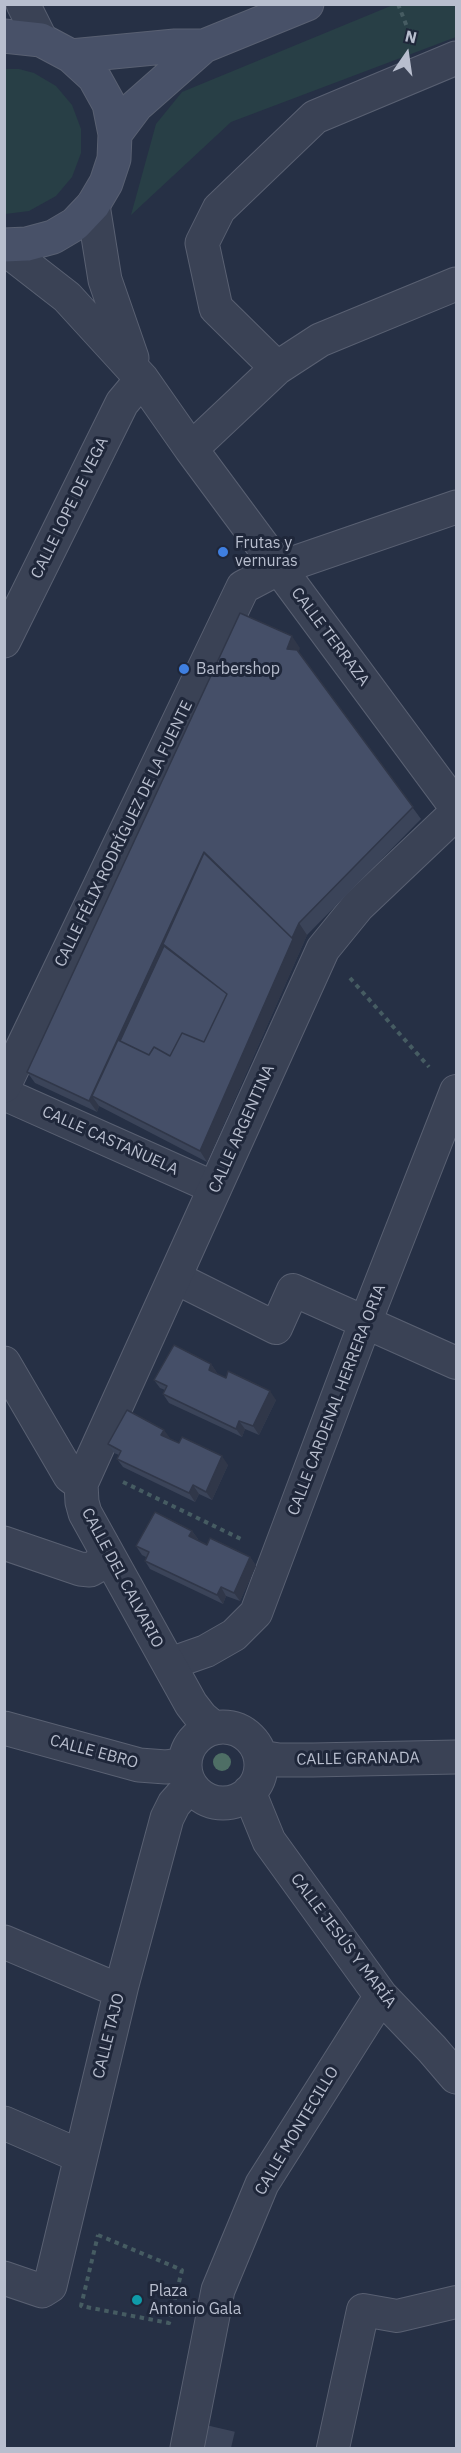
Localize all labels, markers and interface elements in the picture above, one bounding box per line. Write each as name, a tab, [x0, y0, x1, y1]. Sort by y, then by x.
north arrow	[377, 24, 437, 84]
text: N	[403, 25, 419, 48]
street label: CALLE LOPE DE VEGA	[27, 434, 113, 582]
place label: Frutas y vernuras	[235, 533, 298, 571]
marker: Frutas y vernuras	[216, 545, 230, 559]
street label: CALLE TERRAZA	[287, 584, 373, 690]
place label: Barbershop	[196, 659, 280, 679]
marker: Barbershop	[177, 662, 191, 676]
street label: CALLE FÉLIX RODRÍGUEZ DE LA FUENTE	[51, 698, 197, 970]
street label: CALLE ARGENTINA	[205, 1062, 279, 1196]
street label: CALLE CASTAÑUELA	[39, 1102, 181, 1180]
street label: CALLE CARDENAL HERRERA ORIA	[284, 1282, 390, 1518]
street label: CALLE DEL CALVARIO	[77, 1505, 167, 1651]
street label: CALLE EBRO	[48, 1731, 140, 1773]
street label: CALLE GRANADA	[296, 1748, 420, 1770]
street label: CALLE JESÚS Y MARÍA	[286, 1870, 400, 2012]
street label: CALLE TAJO	[89, 1991, 129, 2081]
street label: CALLE MONTECILLO	[251, 2063, 343, 2199]
place label: Plaza Antonio Gala	[149, 2281, 241, 2319]
marker: Plaza Antonio Gala	[130, 2293, 144, 2307]

